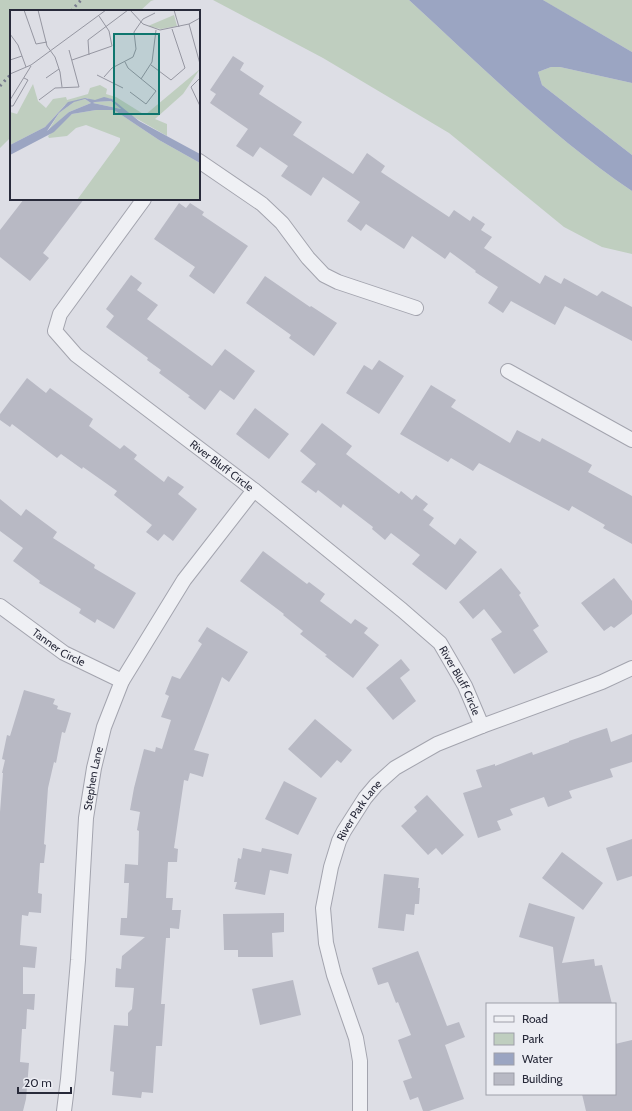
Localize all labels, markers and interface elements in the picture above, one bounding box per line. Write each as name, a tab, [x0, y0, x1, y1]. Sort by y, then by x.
inset map	[10, 10, 200, 200]
street label: River Bluff Circle	[187, 437, 257, 494]
street label: Tanner Circle	[30, 625, 88, 669]
street label: River Bluff Circle	[436, 643, 484, 718]
street label: Stephen Lane	[80, 745, 106, 811]
street label: River Park Lane	[333, 776, 385, 843]
legend	[486, 1003, 616, 1095]
text: Road	[522, 1011, 548, 1026]
text: Park	[522, 1031, 544, 1046]
text: Water	[522, 1051, 553, 1066]
scale bar	[18, 1069, 71, 1095]
text: Building	[522, 1071, 564, 1086]
text: 20 m	[24, 1075, 52, 1090]

